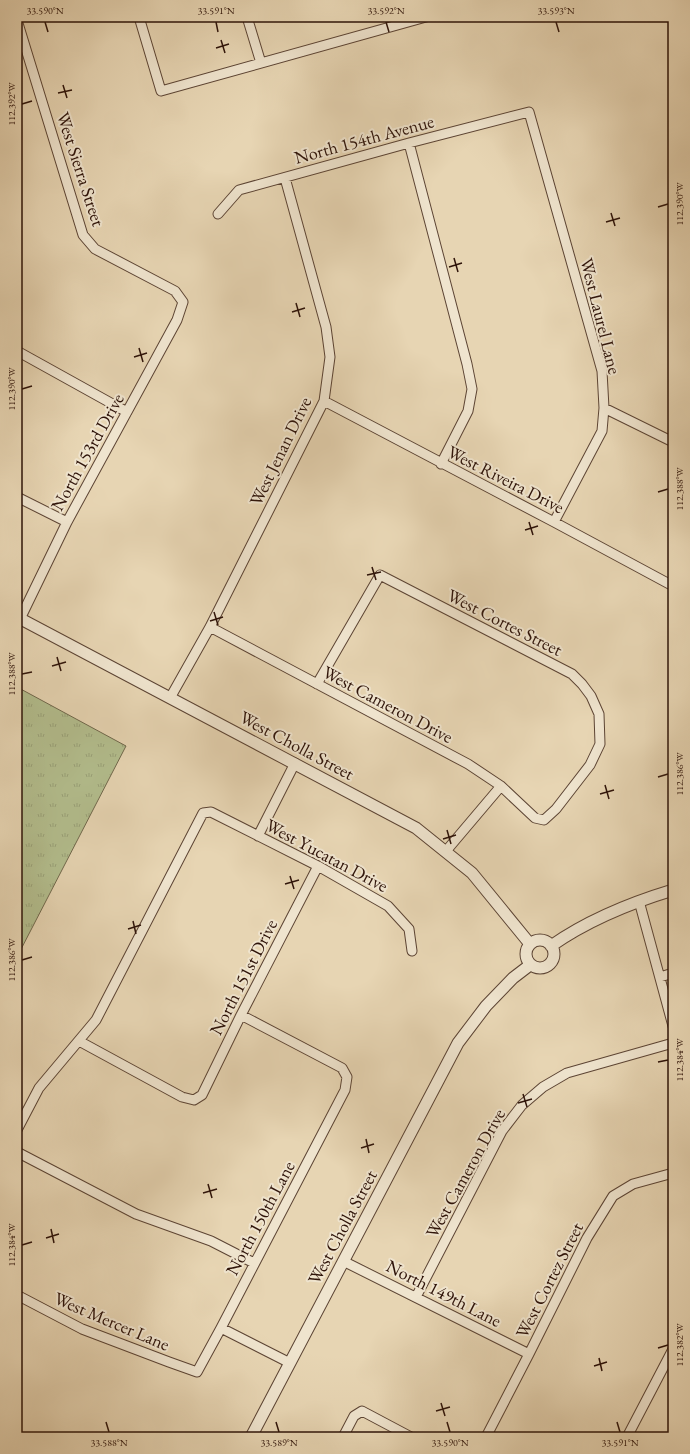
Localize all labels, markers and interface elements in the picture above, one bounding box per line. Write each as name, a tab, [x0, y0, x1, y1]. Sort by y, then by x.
text: 33.590°N	[26, 4, 64, 17]
text: 33.591°N	[197, 4, 235, 17]
text: 33.592°N	[367, 4, 405, 17]
text: 33.593°N	[537, 4, 575, 17]
text: 112.392°W	[5, 82, 18, 126]
street label: West Sierra Street	[52, 109, 110, 229]
street label: North 154th Avenue	[292, 109, 436, 169]
text: 112.390°W	[673, 182, 686, 226]
street label: West Laurel Lane	[575, 255, 627, 377]
text: 112.390°W	[5, 367, 18, 411]
street label: North 153rd Drive	[45, 389, 129, 515]
street label: West Jenan Drive	[244, 393, 316, 509]
street label: West Riveira Drive	[444, 440, 568, 518]
text: 112.388°W	[673, 467, 686, 511]
street label: West Cortes Street	[444, 583, 567, 661]
text: 112.388°W	[5, 652, 18, 696]
street label: West Cameron Drive	[319, 660, 457, 748]
street label: West Cholla Street	[236, 705, 359, 785]
text: 112.386°W	[673, 752, 686, 796]
street label: West Yucatan Drive	[262, 813, 392, 897]
street label: North 151st Drive	[204, 915, 282, 1039]
text: 112.386°W	[5, 938, 18, 982]
text: 112.384°W	[673, 1038, 686, 1082]
street label: West Cameron Drive	[420, 1104, 510, 1242]
street label: North 150th Lane	[220, 1157, 300, 1279]
street label: West Cholla Street	[302, 1165, 382, 1288]
street label: West Cortez Street	[510, 1218, 588, 1342]
text: 112.384°W	[5, 1223, 18, 1267]
street label: North 149th Lane	[382, 1254, 506, 1332]
street label: West Mercer Lane	[51, 1286, 173, 1356]
text: 112.382°W	[673, 1323, 686, 1367]
text: 33.588°N	[90, 1436, 128, 1449]
text: 33.589°N	[260, 1436, 298, 1449]
text: 33.590°N	[431, 1436, 469, 1449]
text: 33.591°N	[601, 1436, 639, 1449]

